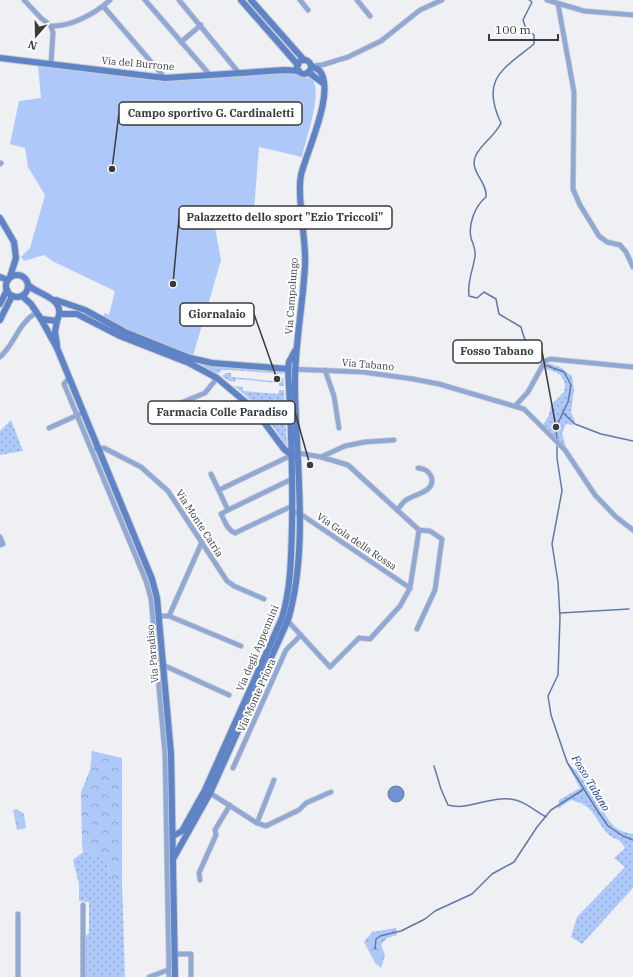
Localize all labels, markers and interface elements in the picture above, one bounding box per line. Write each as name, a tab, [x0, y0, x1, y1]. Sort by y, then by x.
north arrow	[16, 16, 56, 56]
scale bar	[489, 16, 558, 42]
text: 100 m	[495, 22, 531, 37]
text: N	[26, 37, 39, 53]
street label: Via del Burrone	[101, 54, 175, 73]
callout: Campo sportivo G. Cardinaletti	[119, 102, 302, 125]
text: Campo sportivo G. Cardinaletti	[128, 106, 295, 120]
callout: Palazzetto dello sport "Ezio Triccoli"	[179, 206, 392, 229]
text: Palazzetto dello sport "Ezio Triccoli"	[187, 210, 383, 224]
street label: Via Campolungo	[282, 257, 301, 335]
callout: Giornalaio	[180, 303, 254, 326]
text: Giornalaio	[188, 307, 246, 321]
callout: Fosso Tabano	[453, 340, 542, 363]
text: Fosso Tabano	[460, 344, 534, 358]
street label: Via Tabano	[341, 356, 395, 373]
callout: Farmacia Colle Paradiso	[148, 401, 295, 424]
text: Farmacia Colle Paradiso	[156, 405, 288, 419]
street label: Via Monte Catria	[173, 487, 226, 560]
street label: Via Gola della Rossa	[314, 510, 400, 573]
street label: Via degli Appennini	[233, 603, 282, 693]
street label: Via Paradiso	[143, 624, 162, 684]
street label: Via Monte Priora	[235, 656, 279, 734]
water label: Fosso Tabano	[568, 752, 613, 814]

